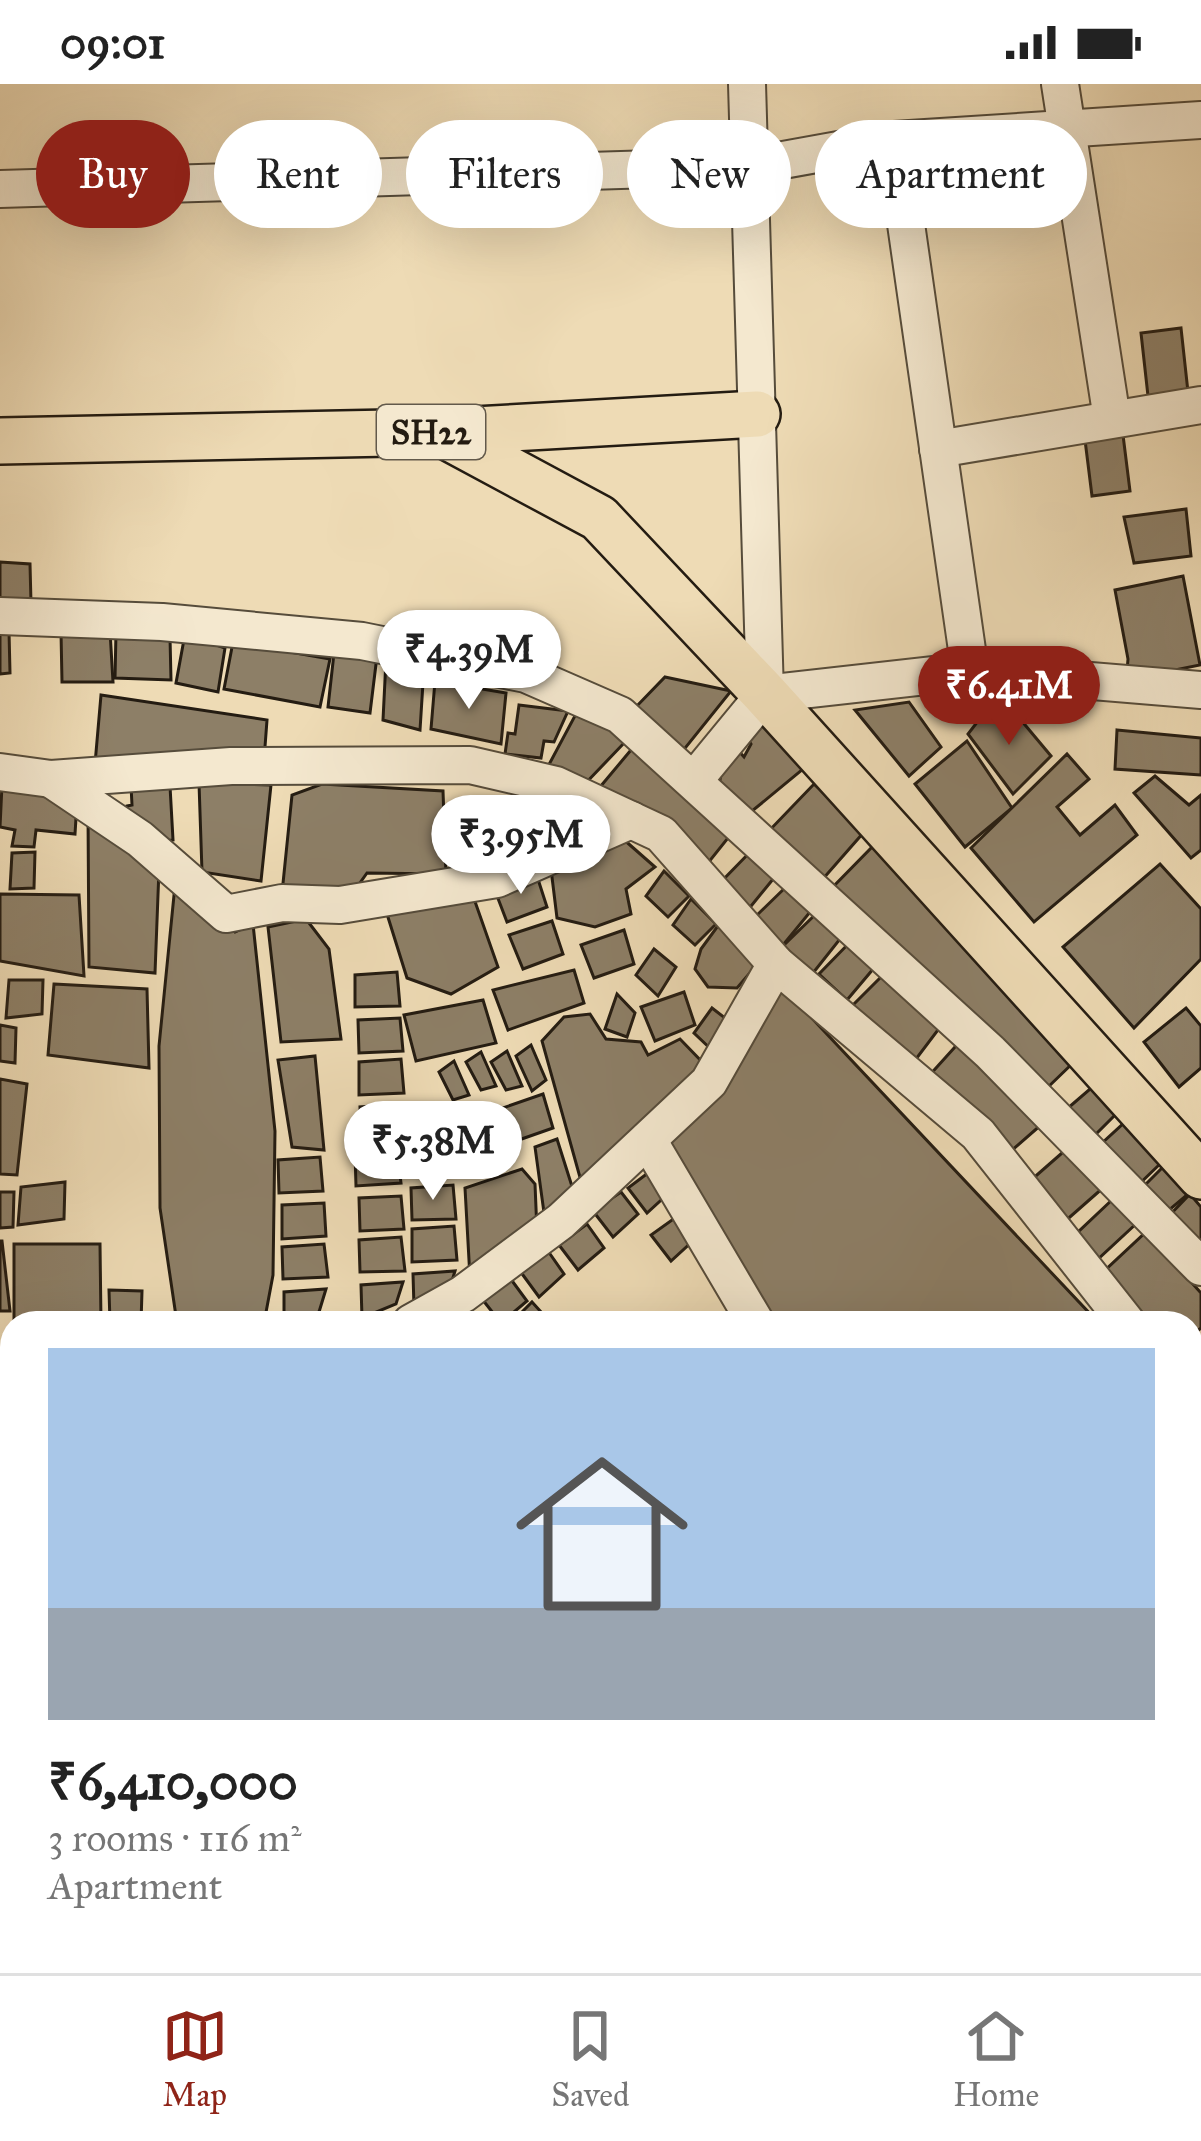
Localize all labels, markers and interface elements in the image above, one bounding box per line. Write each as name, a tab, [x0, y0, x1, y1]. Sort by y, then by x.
text: 09:01	[60, 15, 165, 70]
chip: Buy	[36, 120, 190, 228]
chip: Rent	[214, 120, 382, 228]
chip: Filters	[406, 120, 603, 228]
chip: New	[627, 120, 791, 228]
chip: Apartment	[815, 120, 1087, 228]
road number: SH22	[377, 405, 485, 459]
pin: ₹4.39M	[371, 610, 567, 712]
text: ₹4.39M	[404, 625, 534, 673]
pin: ₹6.41M	[911, 646, 1107, 748]
text: ₹6.41M	[945, 661, 1073, 709]
pin: ₹3.95M	[423, 795, 619, 897]
text: ₹3.95M	[458, 810, 584, 858]
pin: ₹5.38M	[335, 1101, 531, 1203]
text: ₹5.38M	[371, 1116, 495, 1164]
icon: home	[494, 1426, 710, 1642]
text: ₹6,410,000	[48, 1751, 298, 1813]
text: 3 rooms · 116 m²	[48, 1814, 302, 1862]
text: Apartment	[48, 1862, 222, 1910]
tab: Map	[162, 2003, 228, 2115]
tab: Saved	[551, 2003, 630, 2115]
tab: Home	[953, 2003, 1039, 2115]

